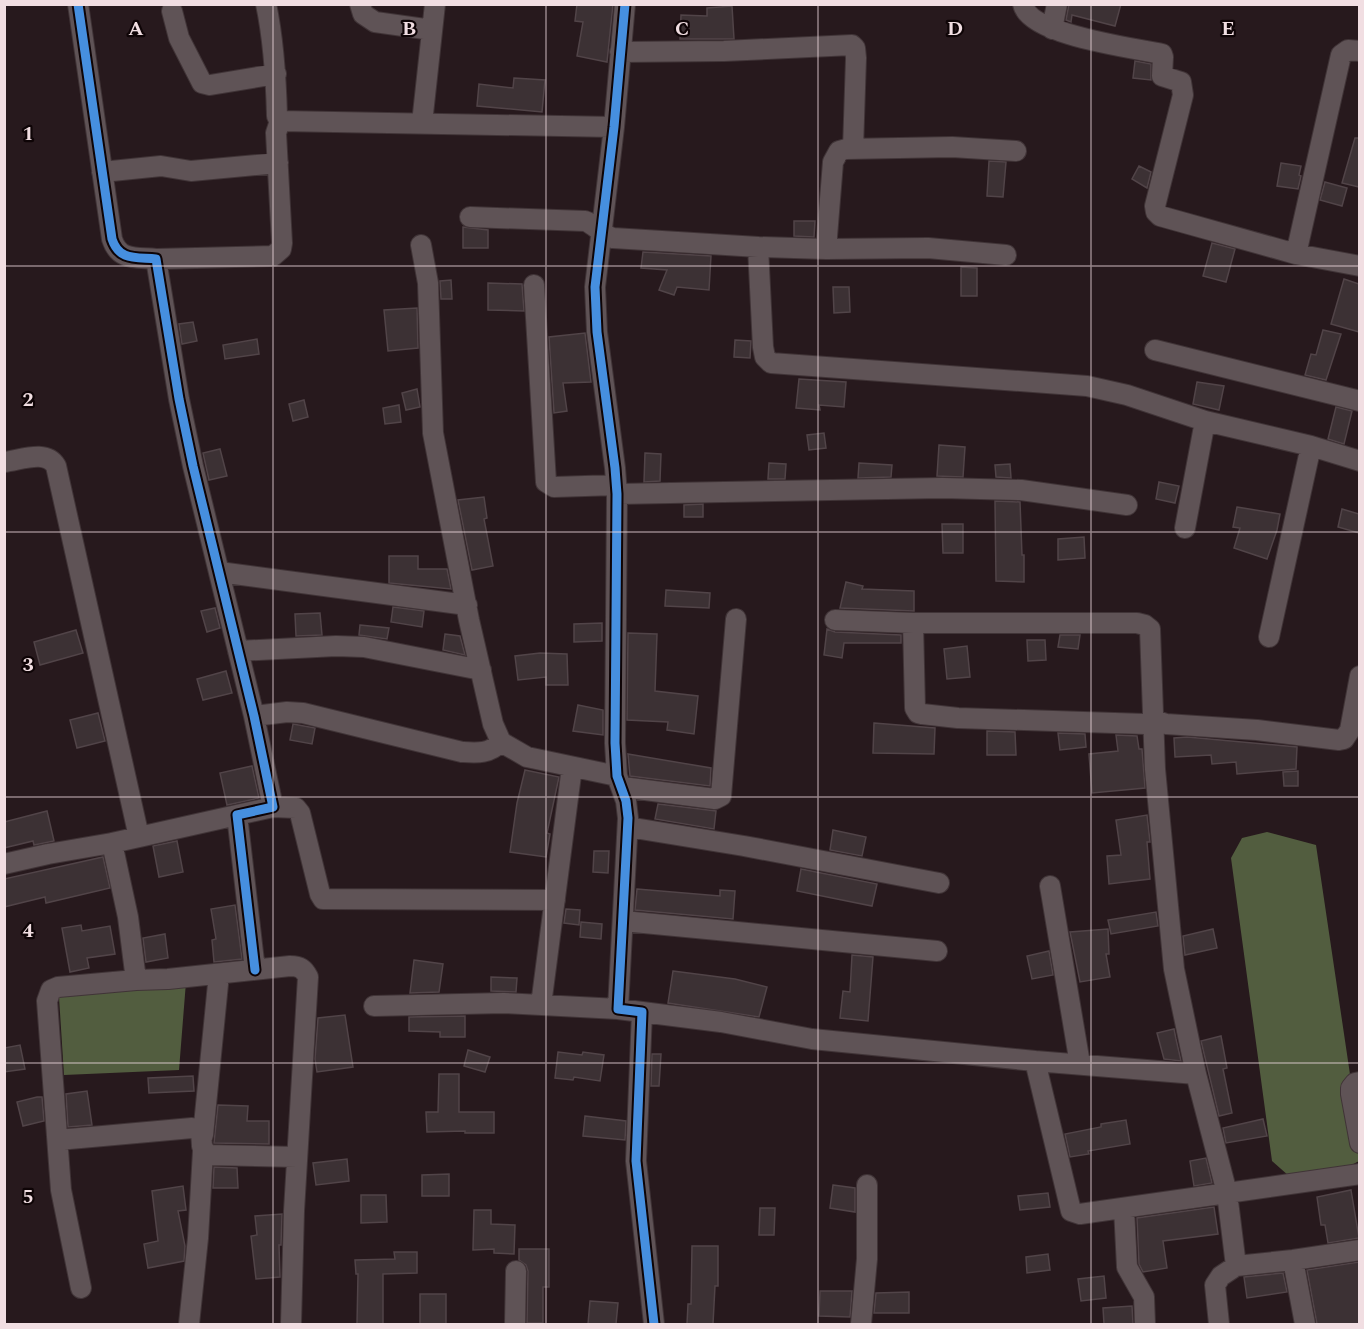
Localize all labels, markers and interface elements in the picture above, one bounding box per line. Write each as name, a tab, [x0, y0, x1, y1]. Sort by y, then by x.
text: A	[128, 14, 144, 44]
text: B	[402, 14, 416, 44]
text: C	[675, 14, 689, 44]
text: D	[947, 14, 963, 44]
text: E	[1221, 14, 1235, 44]
text: 1	[22, 119, 34, 149]
text: 2	[22, 385, 34, 415]
text: 3	[22, 650, 34, 680]
text: 4	[22, 916, 34, 946]
text: 5	[22, 1182, 34, 1212]

